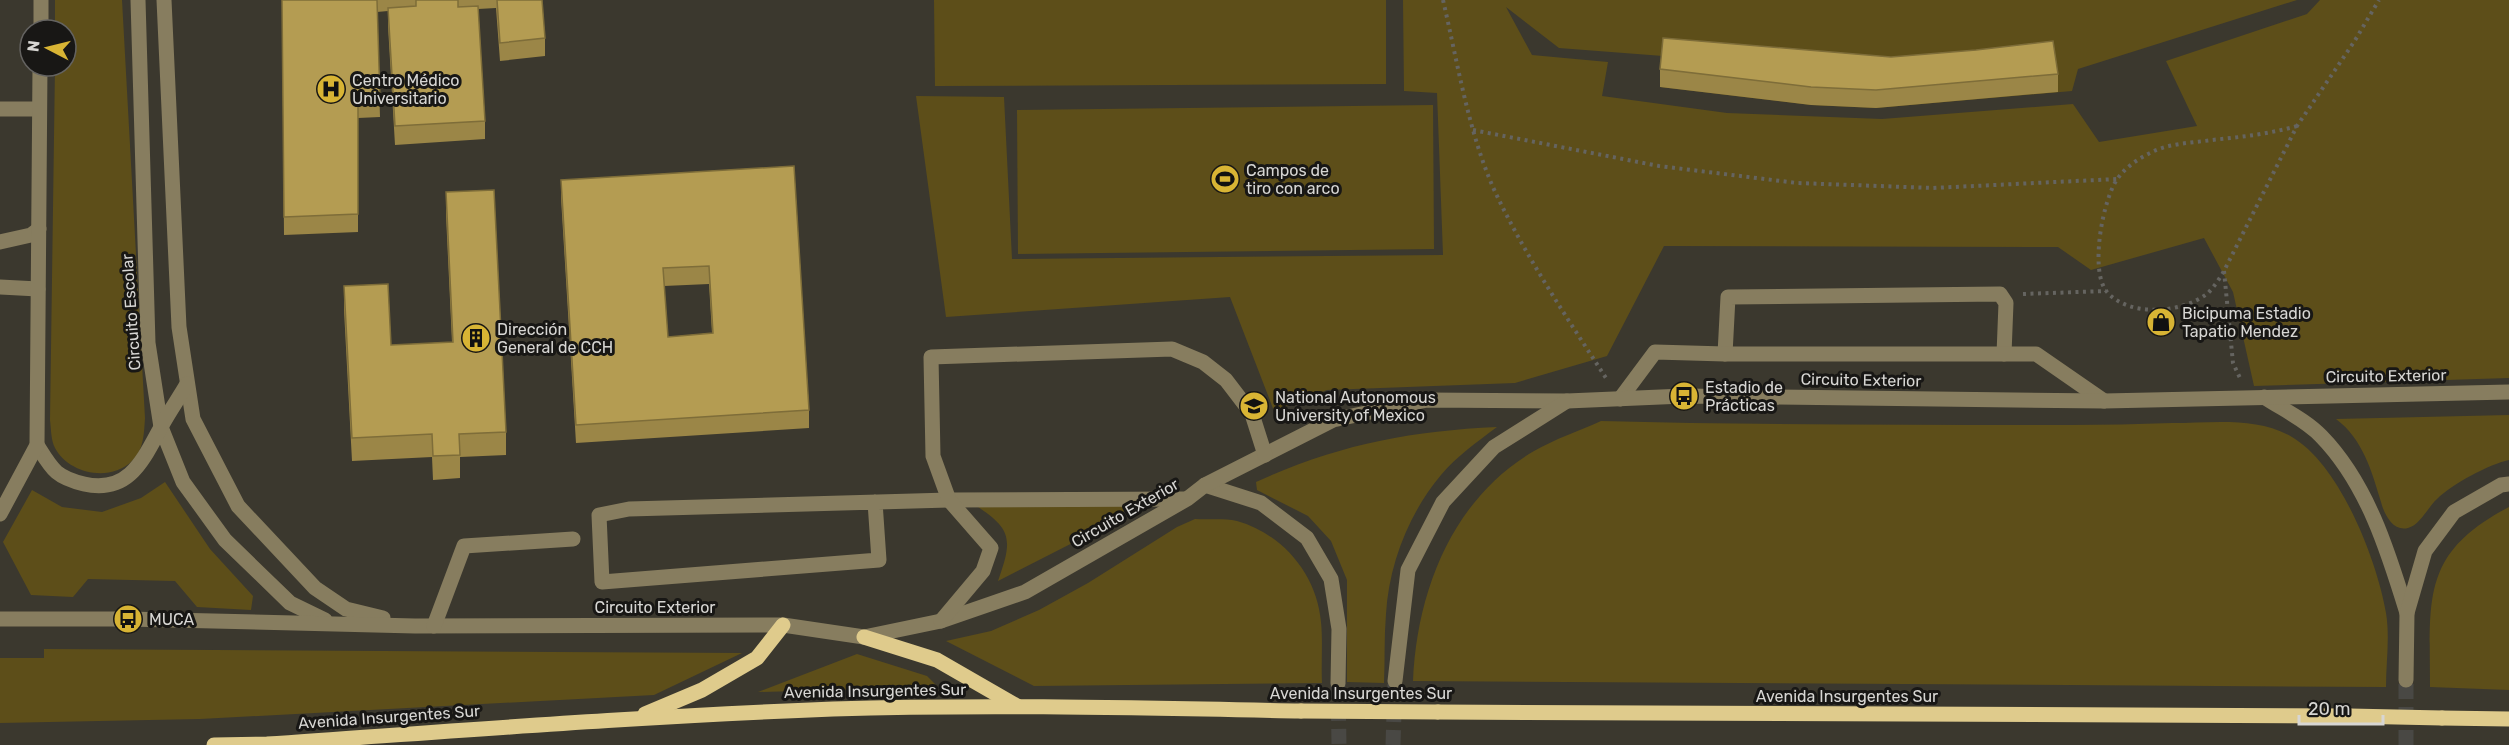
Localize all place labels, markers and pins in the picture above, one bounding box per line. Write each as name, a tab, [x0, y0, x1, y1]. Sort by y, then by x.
place label: Centro Médico Universitario	[352, 71, 460, 108]
hospital icon: Centro Médico Universitario	[315, 73, 347, 105]
place label: Campos de tiro con arco	[1246, 161, 1340, 198]
sports icon: Campos de tiro con arco	[1209, 163, 1241, 195]
place label: Bicipuma Estadio Tapatio Mendez	[2182, 304, 2311, 341]
shop icon: Bicipuma Estadio Tapatio Mendez	[2145, 306, 2177, 338]
place label: Dirección General de CCH	[497, 320, 613, 357]
building icon: Dirección General de CCH	[460, 322, 492, 354]
place label: Estadio de Prácticas	[1705, 378, 1783, 415]
bus stop icon: Estadio de Prácticas	[1668, 380, 1700, 412]
place label: National Autonomous University of Mexico	[1275, 388, 1436, 425]
school or university icon: National Autonomous University of Mexico	[1238, 390, 1270, 422]
bus stop icon: MUCA	[112, 603, 144, 635]
place label: MUCA	[149, 610, 194, 629]

